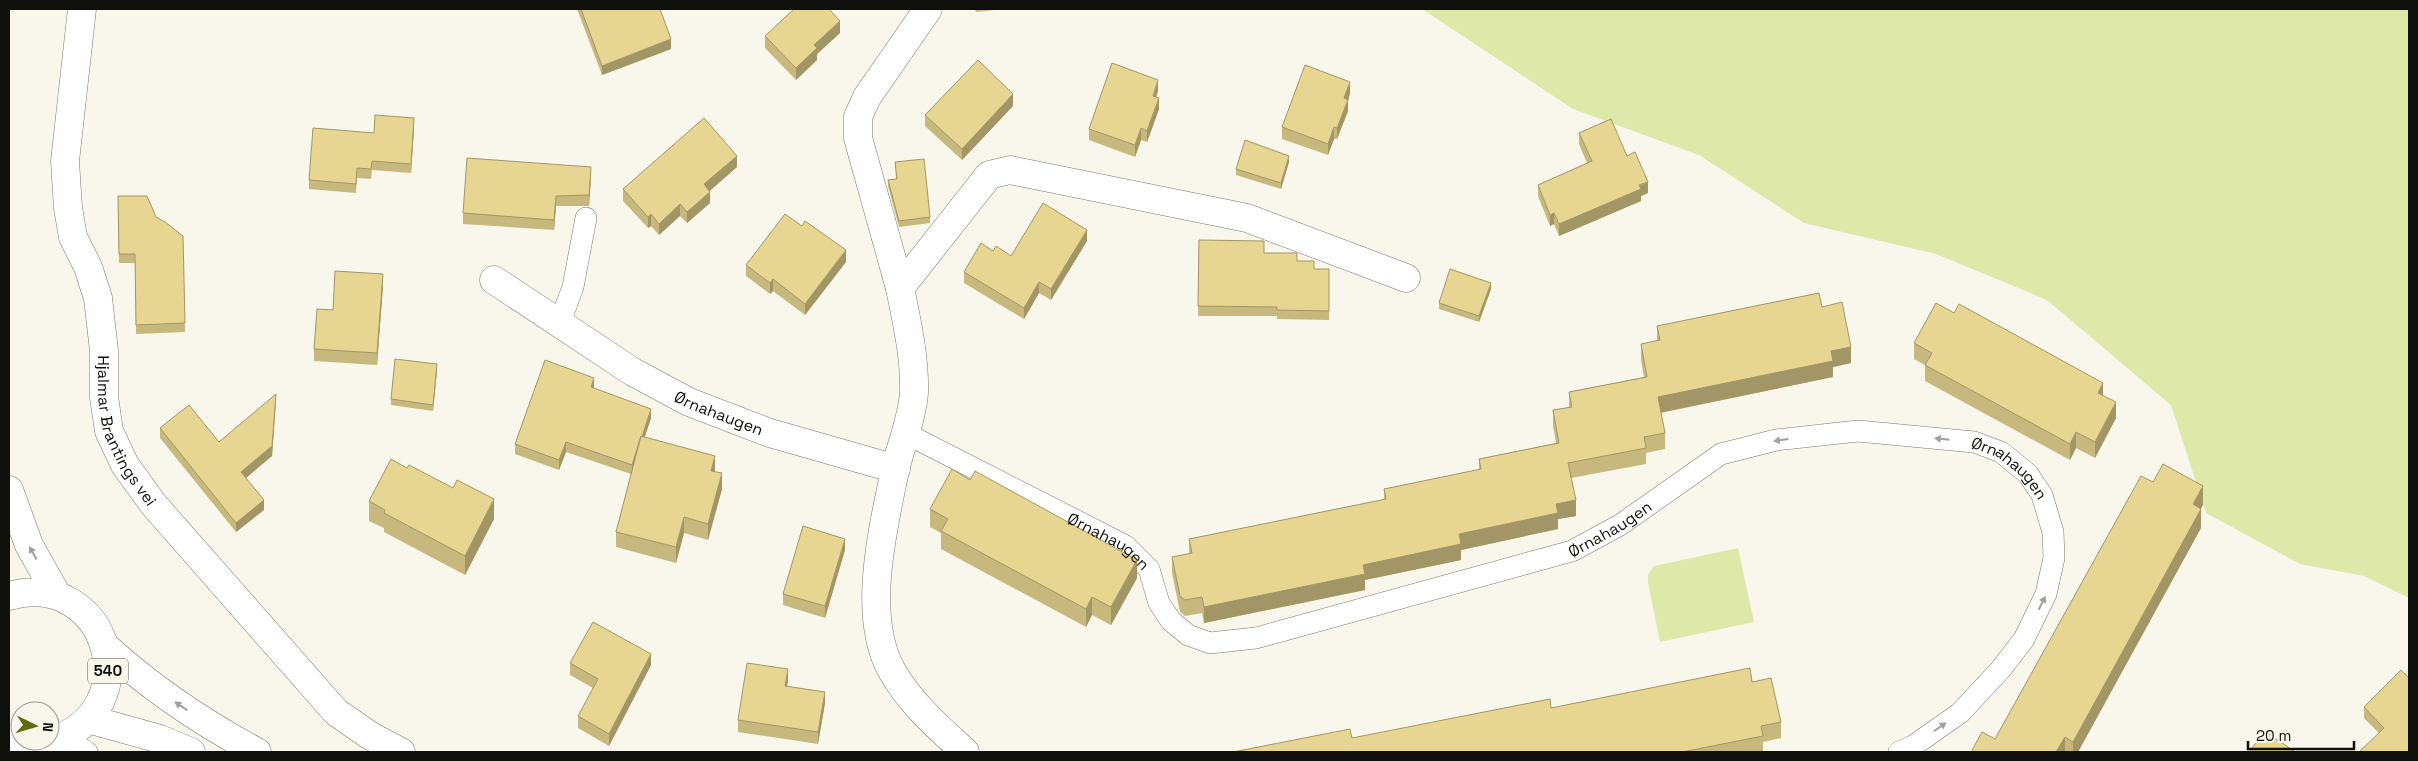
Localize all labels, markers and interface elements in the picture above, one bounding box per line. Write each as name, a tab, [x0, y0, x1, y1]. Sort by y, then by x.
street label: Hjalmar Brantings vei	[93, 355, 161, 510]
street label: Ørnahaugen	[670, 386, 766, 440]
street label: Ørnahaugen	[1968, 432, 2052, 504]
one-way arrow	[1934, 435, 1950, 443]
one-way arrow	[1772, 436, 1788, 444]
street label: Ørnahaugen	[1564, 496, 1656, 562]
street label: Ørnahaugen	[1064, 508, 1154, 575]
one-way arrow	[29, 546, 38, 559]
one-way arrow	[2038, 596, 2046, 610]
road number: 540	[88, 658, 128, 684]
north arrow	[10, 701, 60, 751]
one-way arrow	[174, 701, 188, 711]
scale bar	[2248, 718, 2354, 750]
text: N	[39, 722, 57, 733]
one-way arrow	[1933, 722, 1947, 732]
text: 20 m	[2256, 726, 2291, 745]

